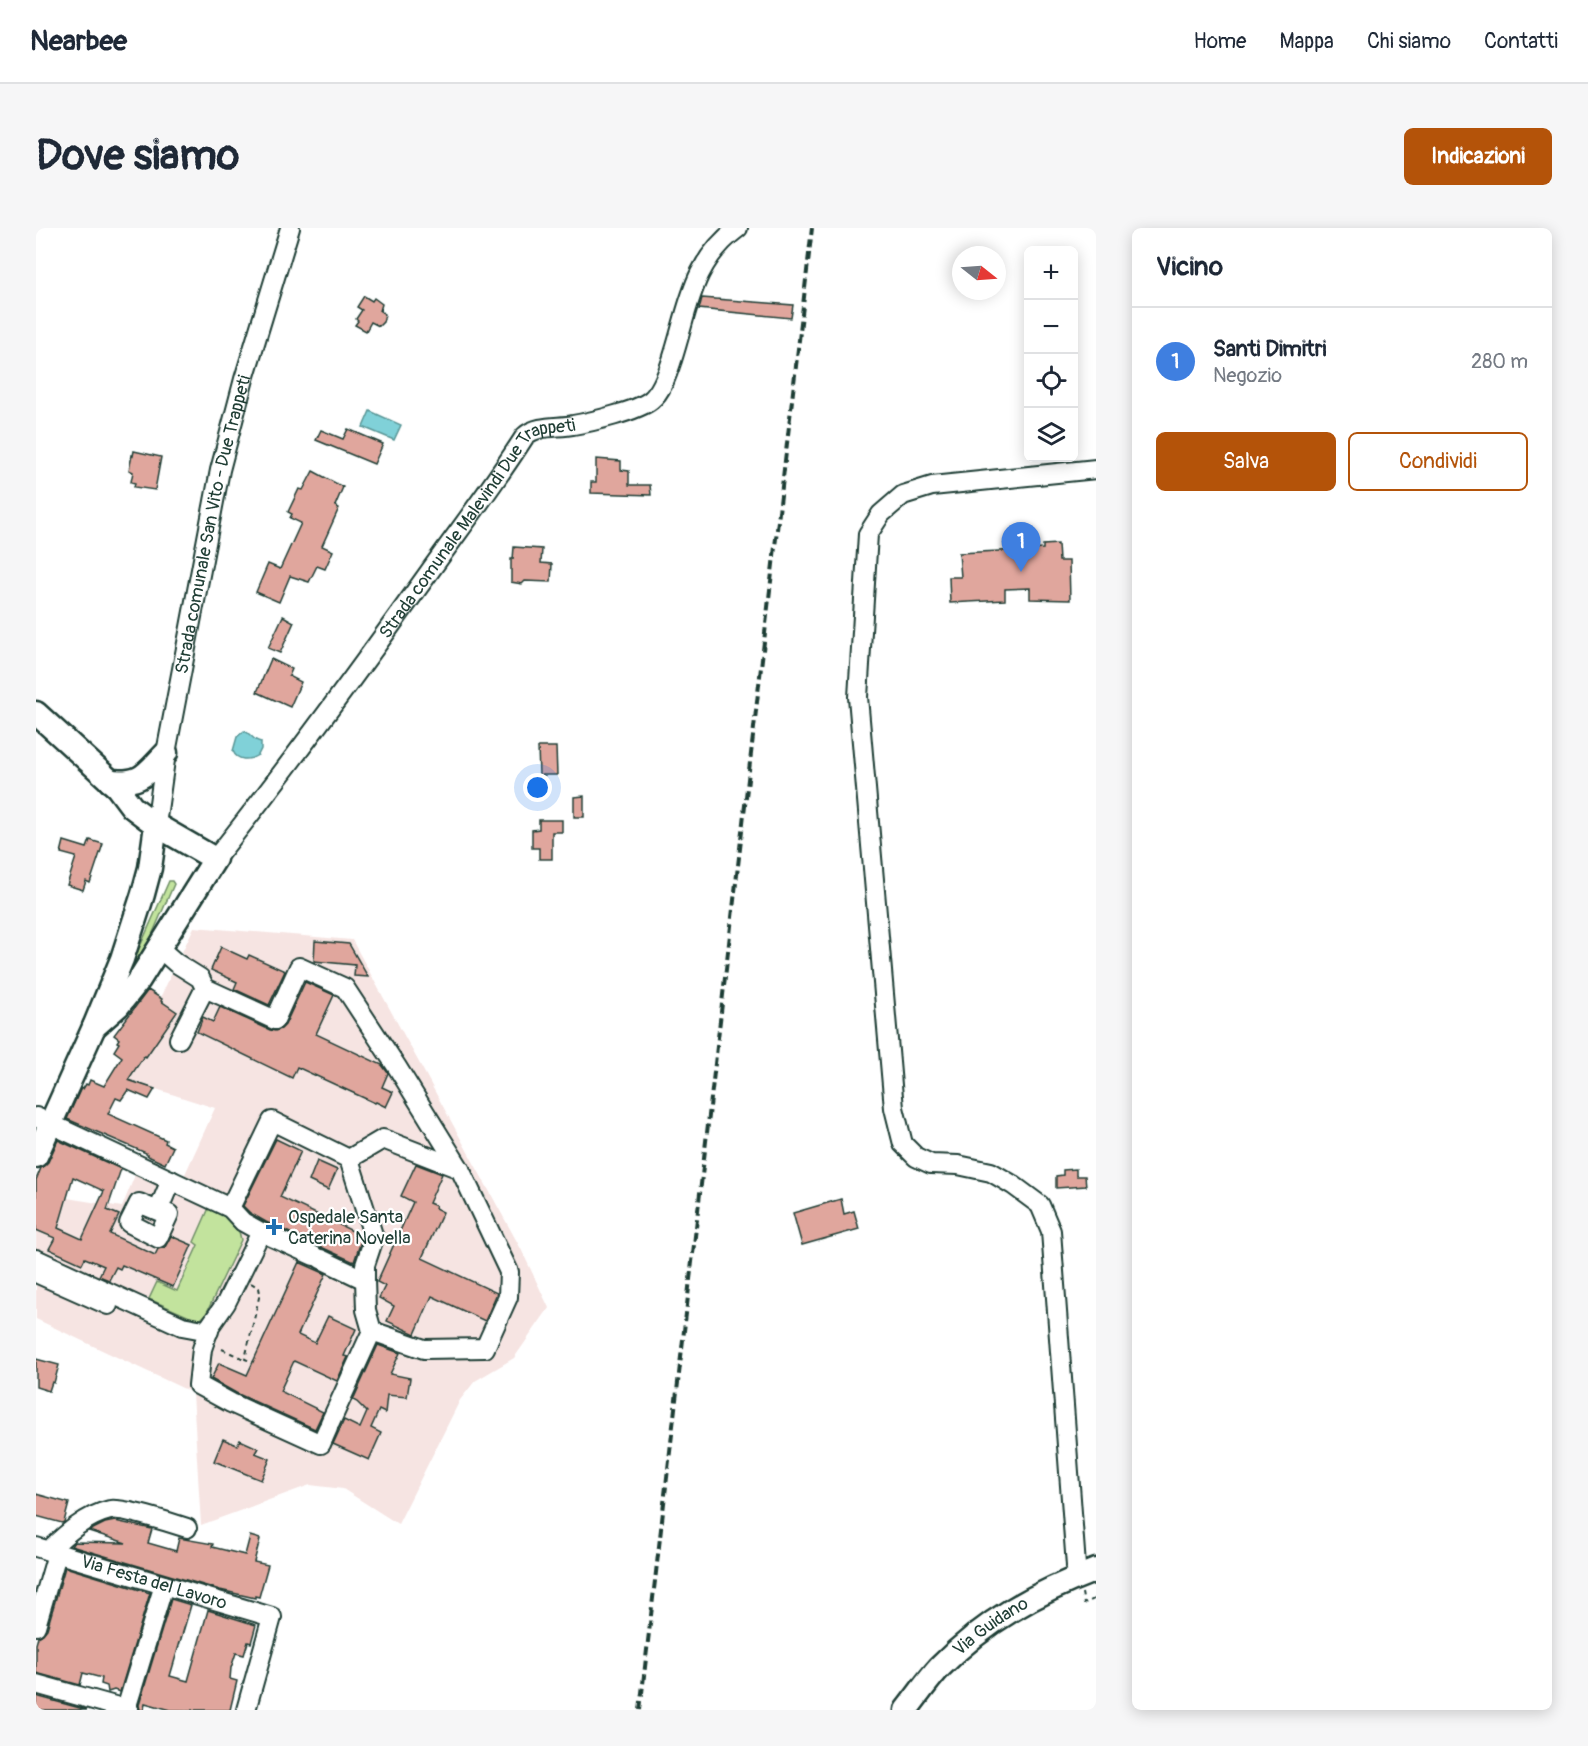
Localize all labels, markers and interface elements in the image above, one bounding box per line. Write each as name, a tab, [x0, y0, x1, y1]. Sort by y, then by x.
text: Nearbee	[30, 24, 127, 59]
text: Home	[1193, 28, 1246, 55]
text: Mappa	[1279, 28, 1334, 55]
text: Chi siamo	[1367, 28, 1451, 55]
text: Contatti	[1484, 28, 1558, 55]
button: Indicazioni	[1404, 128, 1552, 185]
text: Dove siamo	[36, 130, 239, 182]
north arrow	[952, 246, 1006, 300]
map controls	[1024, 246, 1078, 462]
button: +	[1024, 246, 1078, 300]
text: Vicino	[1156, 251, 1223, 283]
button: −	[1024, 300, 1078, 354]
text: Santi Dimitri	[1213, 335, 1326, 363]
text: 1	[1172, 349, 1179, 374]
text: 280 m	[1471, 349, 1528, 374]
button: locate	[1024, 354, 1078, 408]
text: Negozio	[1213, 363, 1282, 388]
street label: Strada comunale San Vito - Due Trappeti	[170, 372, 257, 676]
button: layers	[1024, 408, 1078, 462]
street label: Strada comunale Malevindi Due Trappeti	[374, 414, 577, 643]
button: Salva	[1156, 432, 1336, 491]
button: Condividi	[1348, 432, 1528, 491]
pin: 1	[1002, 522, 1040, 572]
your location	[523, 773, 552, 802]
place label: Ospedale Santa Caterina Novella	[288, 1206, 411, 1250]
marker: Ospedale Santa Caterina Novella	[265, 1218, 283, 1236]
street label: Via Festa del Lavoro	[78, 1550, 230, 1615]
street label: Via Guidano	[948, 1592, 1033, 1661]

